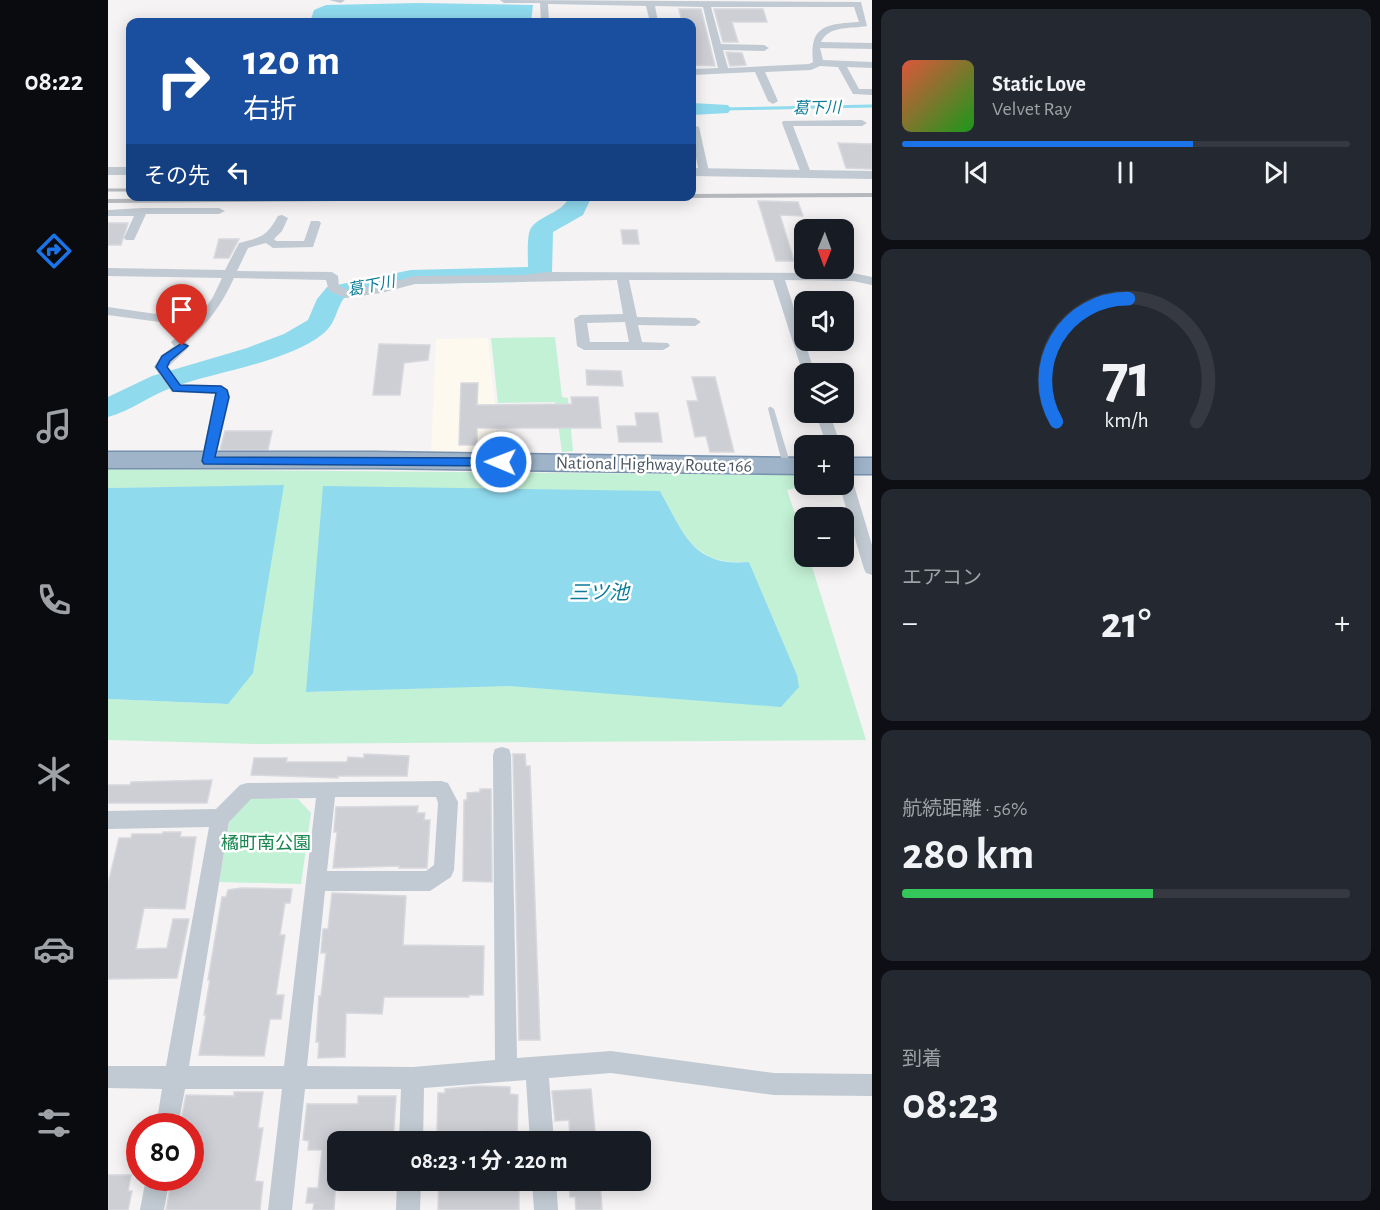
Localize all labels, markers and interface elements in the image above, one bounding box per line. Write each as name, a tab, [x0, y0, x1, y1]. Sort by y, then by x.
text: 120 m	[243, 40, 340, 82]
icon: right	[144, 42, 222, 120]
text: 08:22	[25, 68, 84, 95]
text: Static Love	[992, 73, 1086, 95]
text: 右折	[243, 96, 297, 123]
water label: 葛下川	[793, 99, 843, 116]
text: Velvet Ray	[992, 99, 1072, 119]
icon: left	[222, 156, 255, 189]
icon: previous	[960, 156, 993, 189]
icon: pause	[1109, 156, 1142, 189]
icon: next	[1259, 156, 1292, 189]
text: その先	[144, 165, 210, 187]
north arrow	[794, 219, 854, 279]
map controls	[794, 219, 854, 567]
icon: directions	[33, 230, 75, 272]
water label: 葛下川	[346, 272, 398, 298]
pin	[156, 284, 207, 346]
button: sound	[794, 291, 854, 351]
icon: arrive	[165, 293, 198, 326]
text: 71	[1101, 346, 1151, 408]
button: layers	[794, 363, 854, 423]
icon: music	[33, 405, 75, 447]
text: km/h	[1104, 410, 1148, 431]
position arrow	[469, 430, 533, 494]
button: +	[794, 435, 854, 495]
street label: National Highway Route 166	[556, 454, 752, 476]
button: −	[794, 507, 854, 567]
text: エアコン	[902, 568, 982, 588]
icon: phone	[33, 579, 75, 621]
water label: 三ツ池	[569, 582, 631, 603]
text: 21°	[1101, 601, 1151, 646]
text: −	[902, 607, 918, 640]
text: +	[1334, 607, 1350, 640]
icon: climate	[33, 753, 75, 795]
text: 航続距離 · 56%	[902, 799, 1027, 819]
text: 280 km	[902, 832, 1034, 877]
park label: 橘町南公園	[221, 834, 311, 853]
icon: car	[33, 928, 75, 970]
text: 到着	[902, 1049, 942, 1069]
text: 08:23	[902, 1082, 999, 1127]
icon: filters	[33, 1102, 75, 1144]
speed limit sign: 80	[126, 1113, 204, 1191]
text: 08:23 · 1 分 · 220 m	[410, 1150, 568, 1172]

